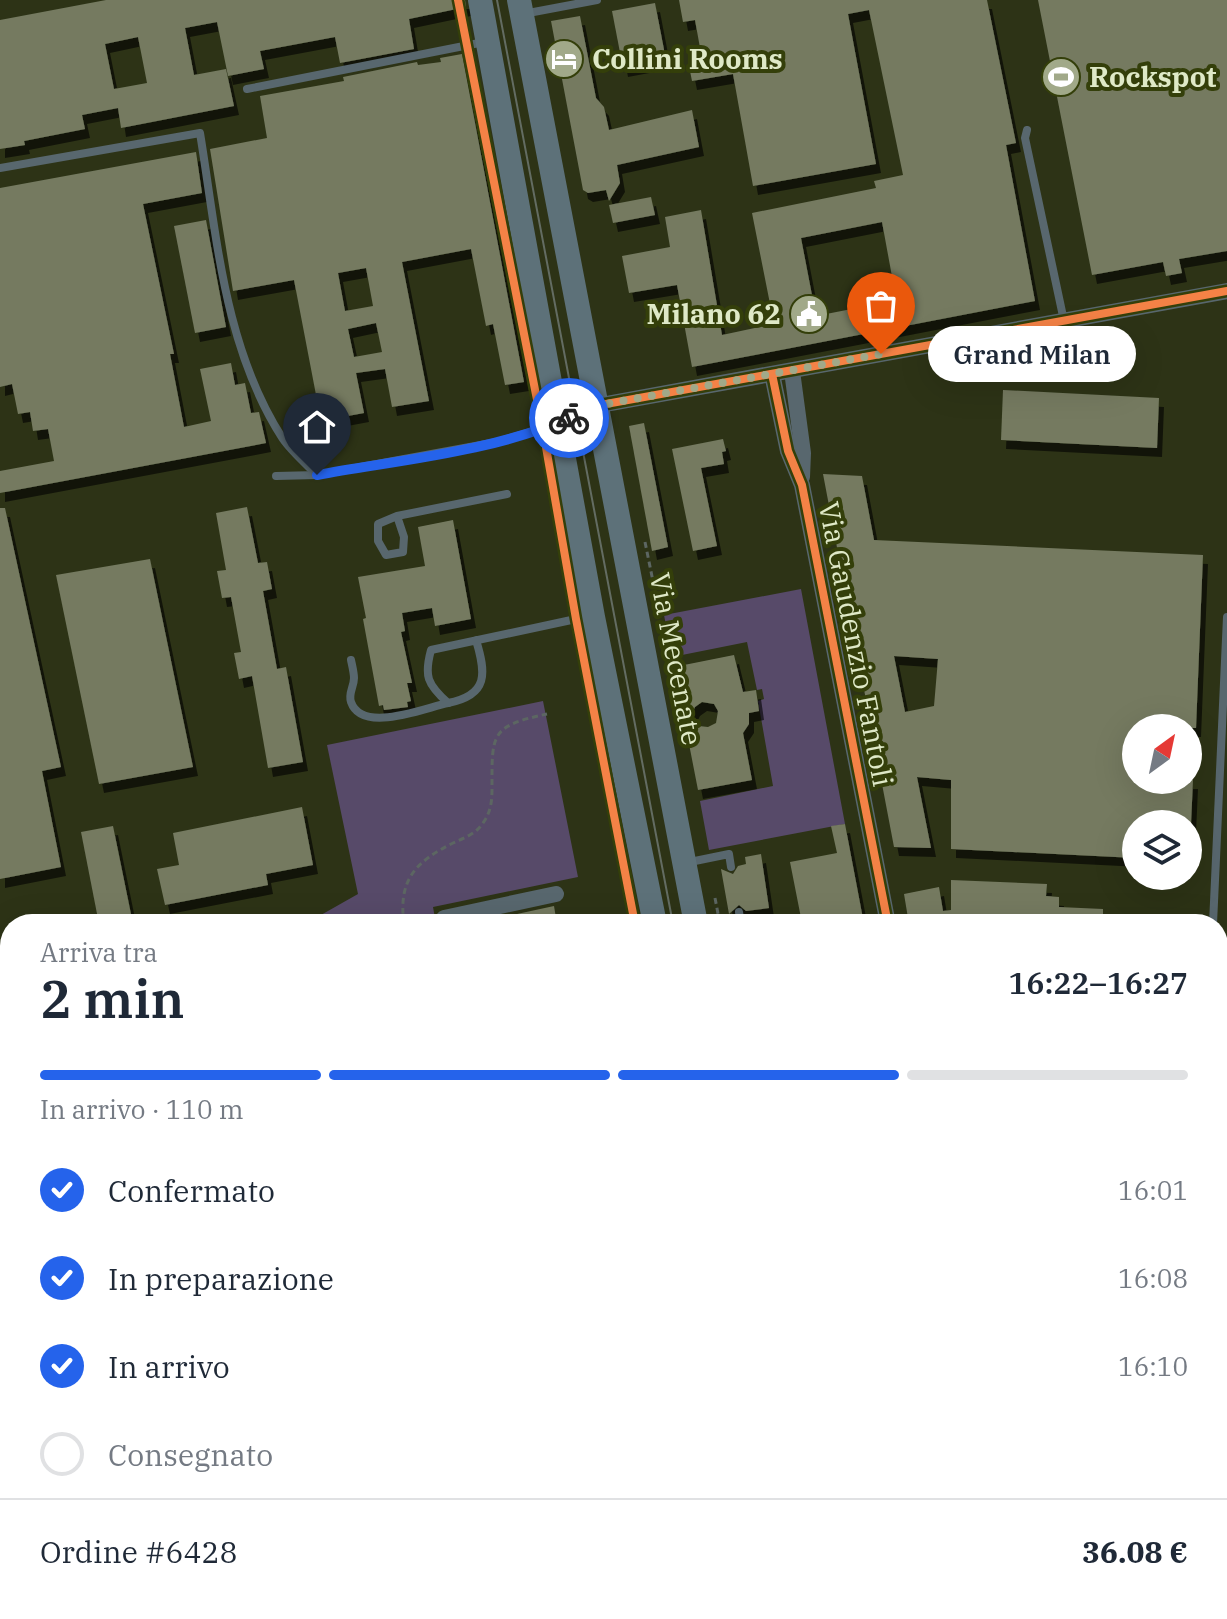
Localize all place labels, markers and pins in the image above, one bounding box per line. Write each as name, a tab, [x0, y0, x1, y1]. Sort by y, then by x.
hotel icon: Collini Rooms	[543, 38, 585, 80]
place label: Collini Rooms	[592, 40, 783, 77]
sports icon: Rockspot	[1040, 56, 1082, 98]
place label: Rockspot	[1089, 58, 1216, 95]
pin	[847, 272, 915, 354]
public building icon: Milano 62	[788, 293, 830, 335]
place label: Milano 62	[646, 295, 781, 332]
callout: Grand Milan	[929, 326, 1137, 382]
pin	[283, 393, 351, 475]

